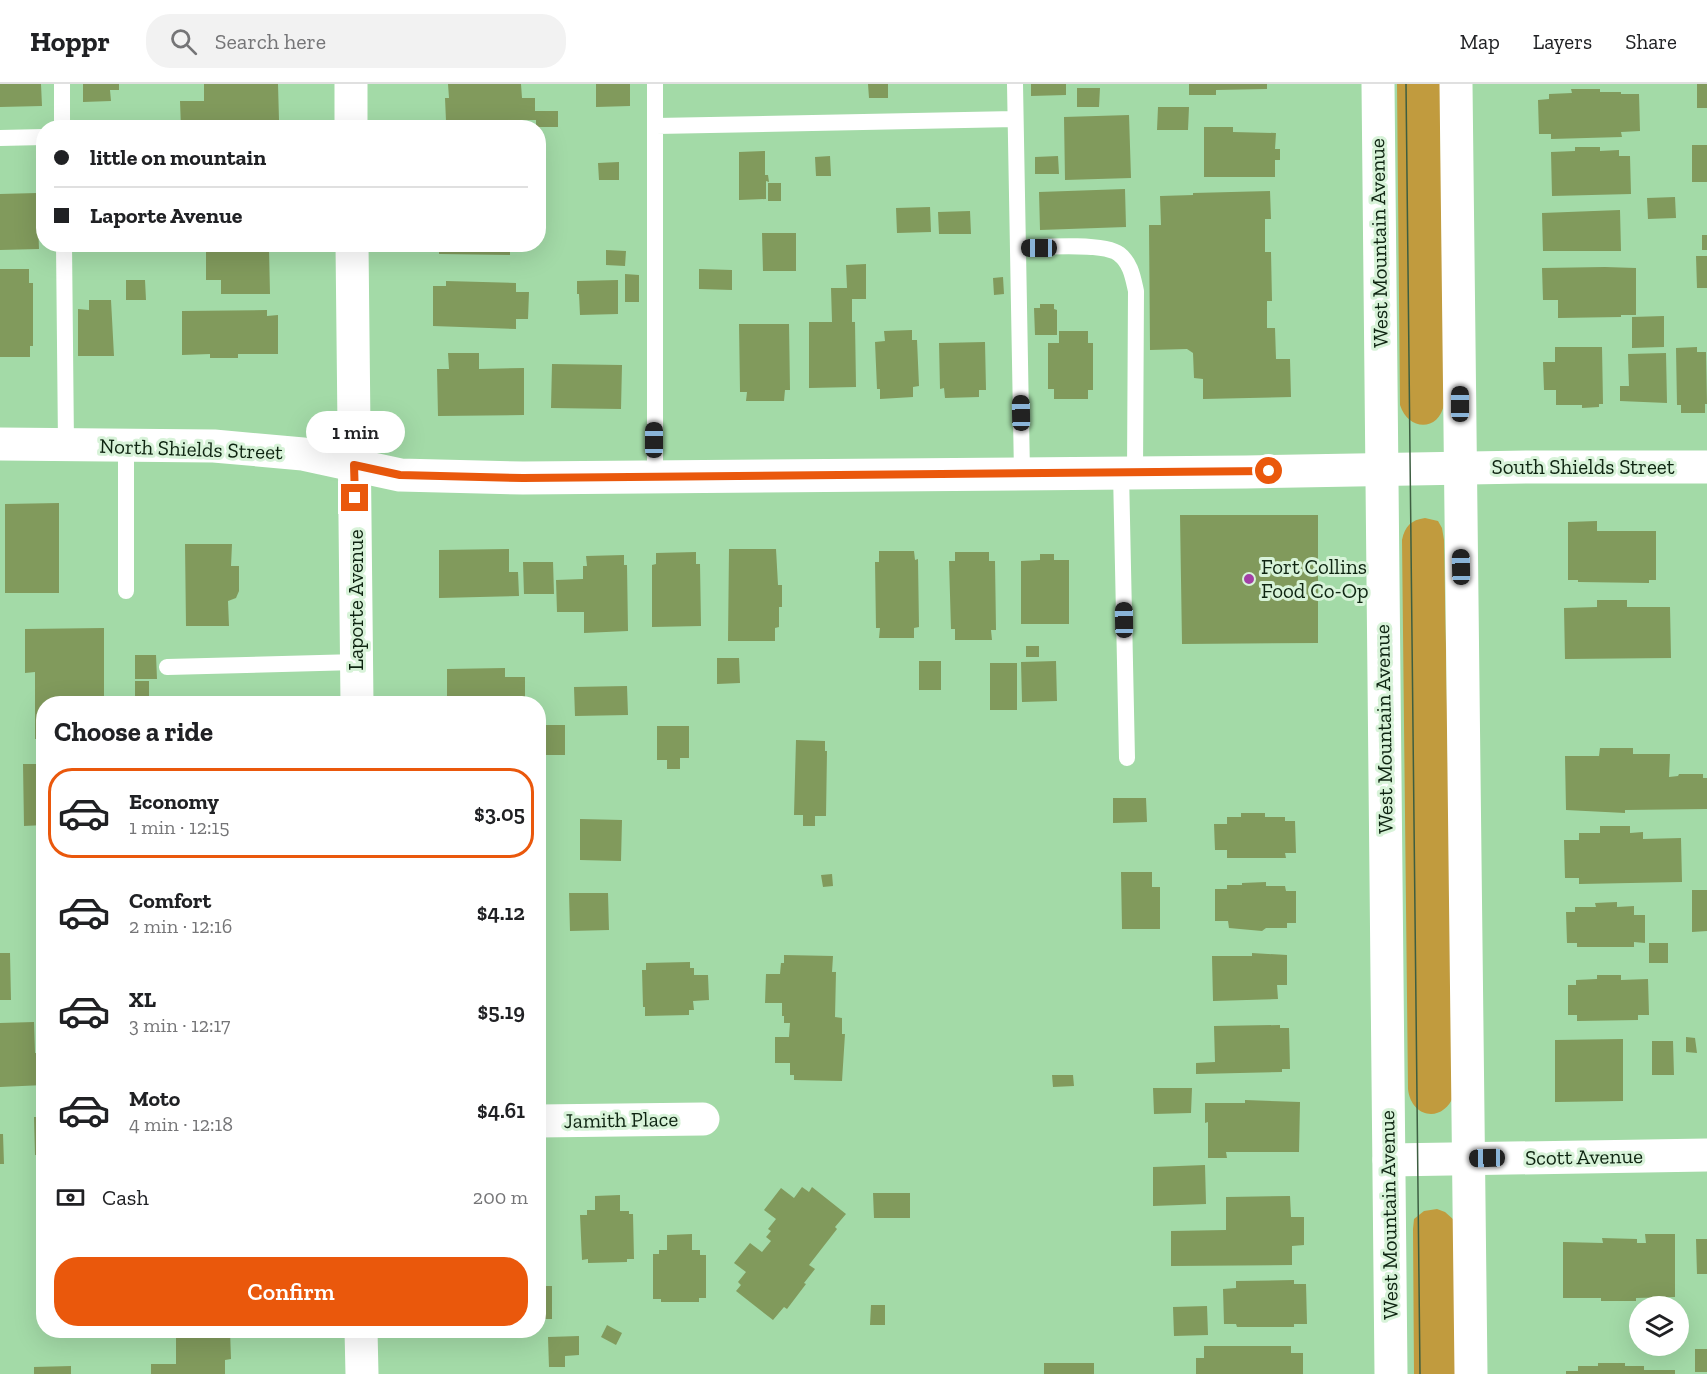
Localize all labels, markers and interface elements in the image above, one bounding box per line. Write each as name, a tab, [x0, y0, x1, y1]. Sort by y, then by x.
search box	[146, 14, 566, 68]
text: Hoppr	[30, 25, 110, 58]
icon: search	[167, 25, 200, 58]
text: Search here	[215, 28, 326, 55]
text: Map	[1460, 29, 1500, 54]
text: Layers	[1533, 29, 1592, 54]
text: Share	[1625, 29, 1677, 54]
street label: West Mountain Avenue	[1364, 138, 1393, 348]
text: little on mountain	[90, 144, 266, 171]
text: Laporte Avenue	[90, 202, 242, 229]
car	[1021, 239, 1057, 257]
car	[1451, 386, 1469, 422]
car	[1012, 395, 1030, 431]
callout: 1 min	[306, 411, 404, 453]
text: 1 min	[332, 420, 379, 444]
car	[645, 422, 663, 458]
street label: North Shields Street	[99, 433, 284, 464]
street label: South Shields Street	[1492, 454, 1675, 479]
route start	[1255, 457, 1282, 484]
route end	[341, 484, 368, 511]
street label: Laporte Avenue	[343, 529, 368, 671]
car	[1452, 549, 1470, 585]
place label: Fort Collins Food Co-Op	[1261, 554, 1369, 603]
marker: Fort Collins Food Co-Op	[1242, 572, 1256, 586]
car	[1115, 602, 1133, 638]
street label: West Mountain Avenue	[1369, 624, 1398, 834]
text: Choose a ride	[54, 716, 213, 748]
icon: car	[57, 786, 111, 840]
text: Economy	[129, 788, 219, 815]
text: $3.05	[474, 800, 525, 827]
text: 1 min · 12:15	[129, 815, 229, 839]
icon: car	[57, 885, 111, 939]
text: Comfort	[129, 887, 211, 914]
text: $4.12	[477, 899, 525, 926]
text: 2 min · 12:16	[129, 914, 232, 938]
icon: car	[57, 984, 111, 1038]
text: XL	[129, 986, 156, 1013]
text: $5.19	[478, 998, 525, 1025]
text: 3 min · 12:17	[129, 1013, 230, 1037]
icon: car	[57, 1083, 111, 1137]
text: Moto	[129, 1085, 180, 1112]
text: $4.61	[477, 1097, 525, 1124]
street label: Jamith Place	[563, 1106, 679, 1133]
street label: West Mountain Avenue	[1374, 1110, 1403, 1320]
text: 4 min · 12:18	[129, 1112, 233, 1136]
street label: Scott Avenue	[1525, 1143, 1643, 1170]
car	[1469, 1149, 1505, 1167]
icon: cash	[54, 1181, 87, 1214]
text: Cash	[102, 1184, 149, 1211]
text: 200 m	[473, 1185, 528, 1209]
button: Confirm	[54, 1257, 528, 1326]
map controls	[1629, 1296, 1689, 1356]
button: layers	[1629, 1296, 1689, 1356]

